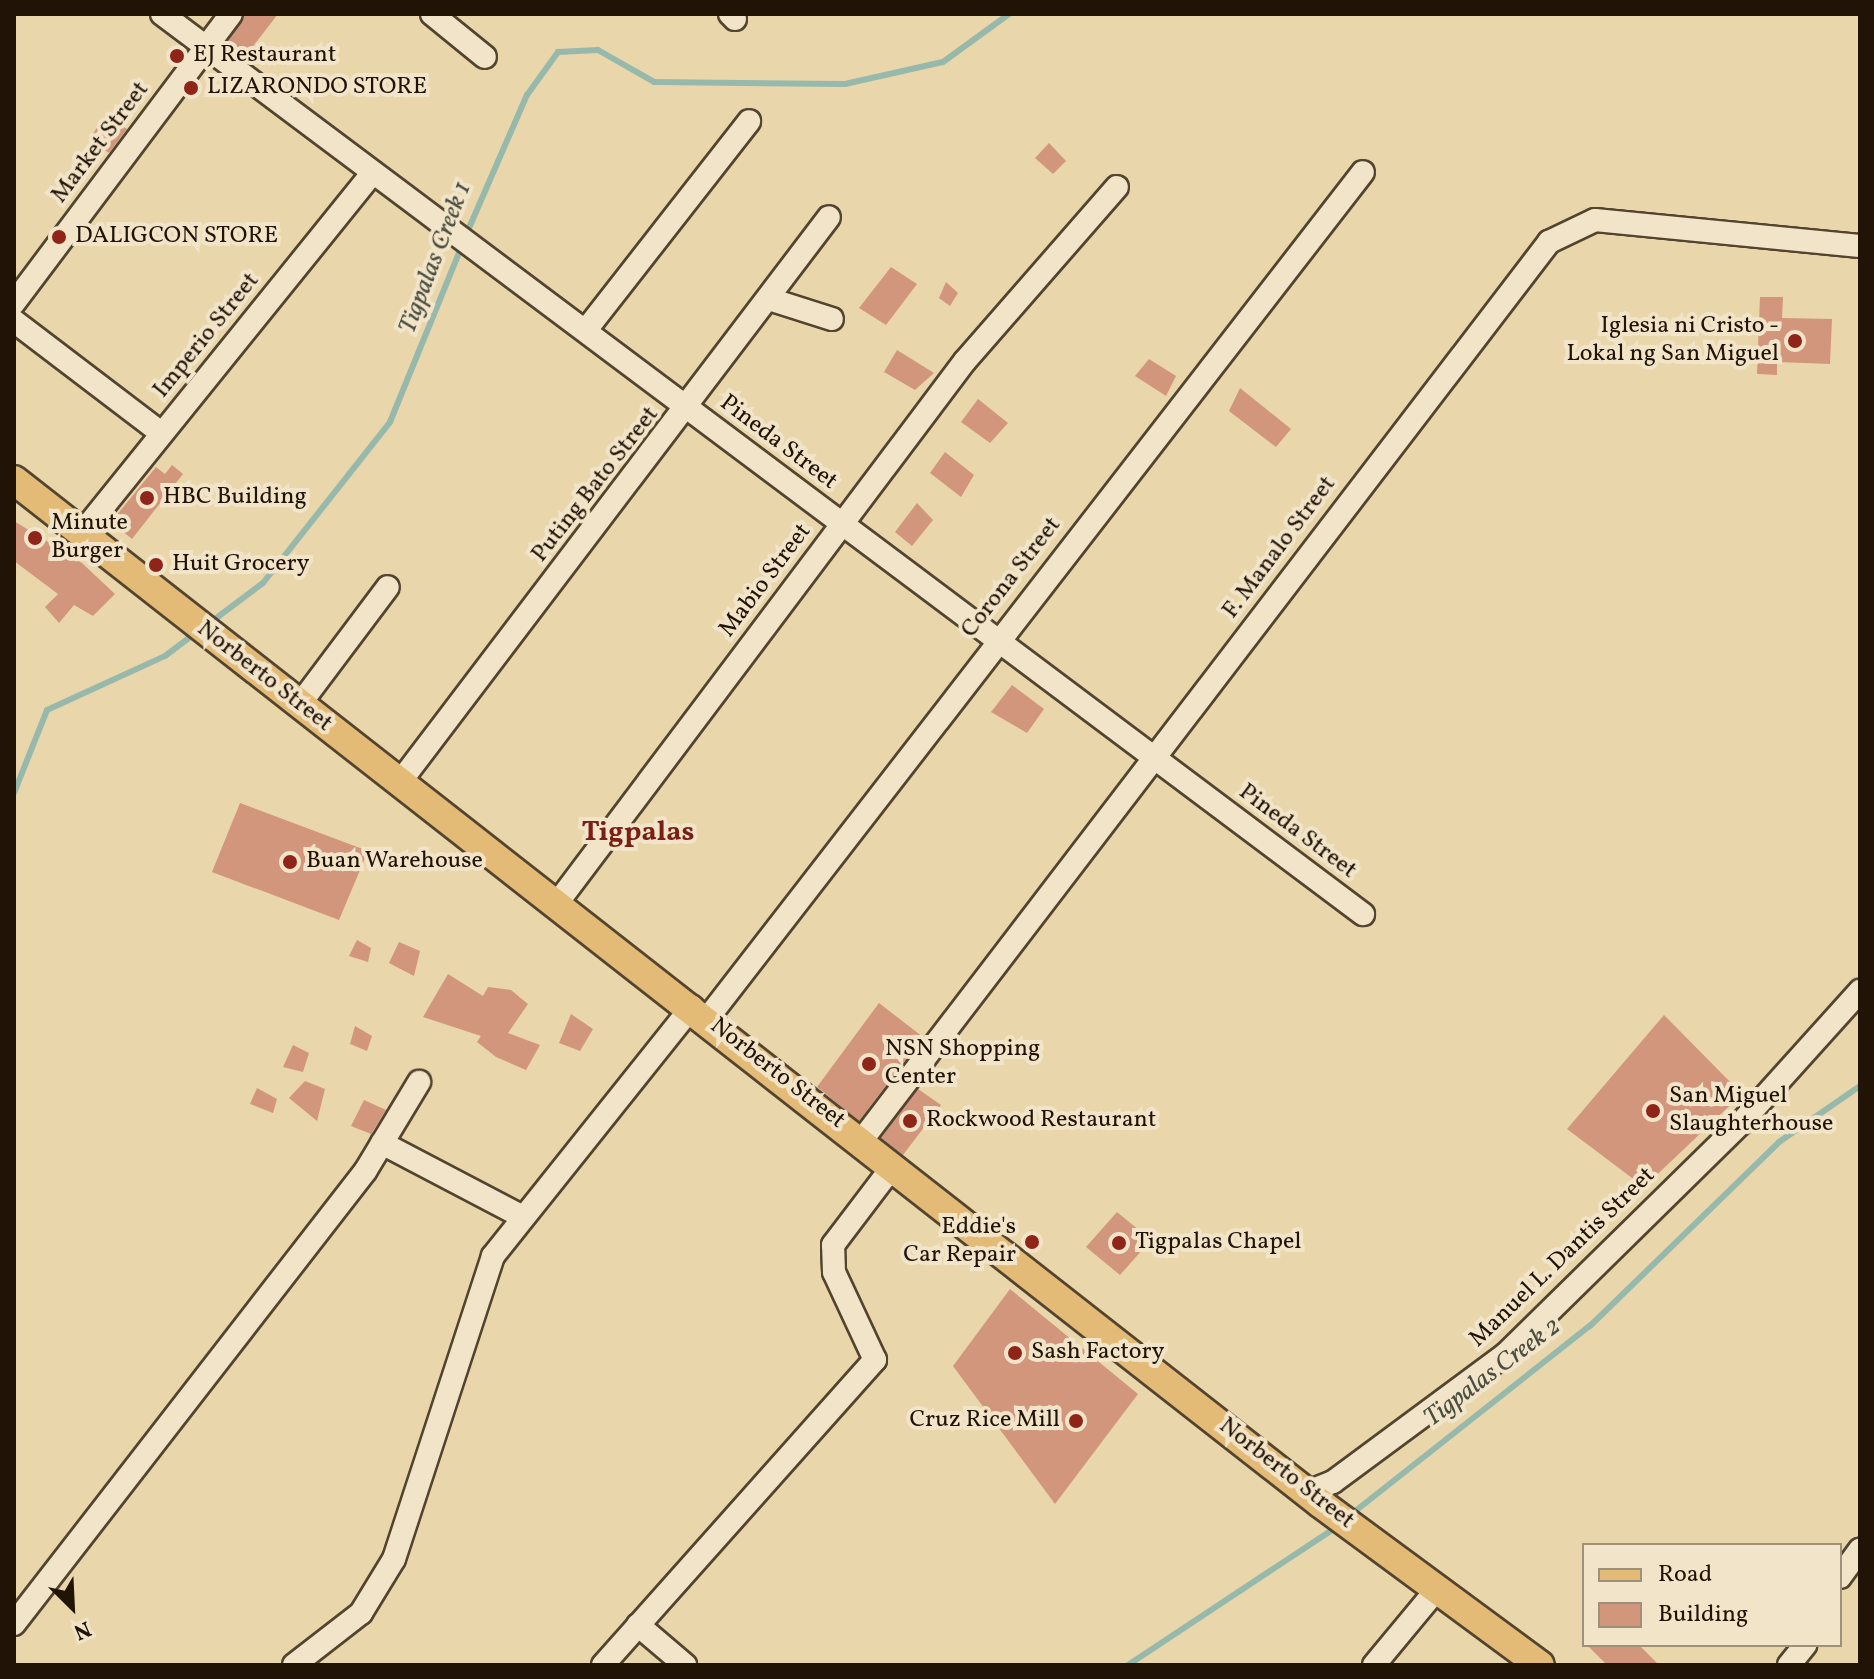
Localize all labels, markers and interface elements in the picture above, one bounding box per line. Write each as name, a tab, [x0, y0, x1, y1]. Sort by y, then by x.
place label: EJ Restaurant	[193, 42, 336, 70]
marker: EJ Restaurant	[168, 47, 186, 65]
place label: LIZARONDO STORE	[207, 74, 427, 102]
street label: Market Street	[46, 77, 156, 209]
marker: LIZARONDO STORE	[182, 79, 200, 97]
water label: Tigpalas Creek 1	[393, 178, 479, 338]
place label: DALIGCON STORE	[75, 223, 278, 251]
marker: DALIGCON STORE	[50, 228, 68, 246]
street label: Imperio Street	[148, 268, 266, 404]
place label: Iglesia ni Cristo - Lokal ng San Miguel	[1566, 313, 1779, 369]
marker: Iglesia ni Cristo - Lokal ng San Miguel	[1786, 332, 1804, 350]
street label: Pineda Street	[713, 389, 843, 497]
street label: Puting Bato Street	[526, 401, 666, 569]
street label: F. Manalo Street	[1217, 471, 1343, 625]
place label: HBC Building	[163, 484, 307, 512]
marker: HBC Building	[138, 489, 156, 507]
place label: Minute Burger	[51, 510, 128, 566]
street label: Corona Street	[956, 512, 1068, 644]
street label: Mabio Street	[714, 518, 818, 644]
marker: Minute Burger	[26, 529, 44, 547]
place label: Huit Grocery	[172, 551, 310, 579]
marker: Huit Grocery	[147, 556, 165, 574]
street label: Norberto Street	[191, 615, 337, 739]
street label: Pineda Street	[1232, 778, 1362, 886]
district label: Tigpalas	[582, 816, 694, 850]
place label: Buan Warehouse	[306, 848, 484, 876]
marker: Buan Warehouse	[281, 853, 299, 871]
street label: Norberto Street	[704, 1012, 850, 1136]
place label: NSN Shopping Center	[885, 1036, 1040, 1092]
marker: NSN Shopping Center	[860, 1055, 878, 1073]
place label: San Miguel Slaughterhouse	[1669, 1083, 1833, 1139]
marker: San Miguel Slaughterhouse	[1644, 1102, 1662, 1120]
place label: Rockwood Restaurant	[926, 1107, 1156, 1135]
marker: Rockwood Restaurant	[901, 1112, 919, 1130]
street label: Manuel L. Dantis Street	[1464, 1162, 1662, 1354]
place label: Eddie's Car Repair	[903, 1214, 1016, 1270]
place label: Tigpalas Chapel	[1135, 1229, 1301, 1257]
marker: Eddie's Car Repair	[1023, 1233, 1041, 1251]
marker: Tigpalas Chapel	[1110, 1234, 1128, 1252]
water label: Tigpalas Creek 2	[1419, 1312, 1567, 1434]
place label: Sash Factory	[1031, 1339, 1165, 1367]
marker: Sash Factory	[1006, 1344, 1024, 1362]
place label: Cruz Rice Mill	[909, 1407, 1060, 1435]
marker: Cruz Rice Mill	[1067, 1412, 1085, 1430]
street label: Norberto Street	[1213, 1412, 1359, 1536]
legend	[1582, 1543, 1842, 1647]
text: Road	[1658, 1558, 1712, 1592]
north arrow	[32, 1567, 112, 1647]
text: Building	[1658, 1598, 1748, 1632]
text: N	[68, 1612, 96, 1647]

